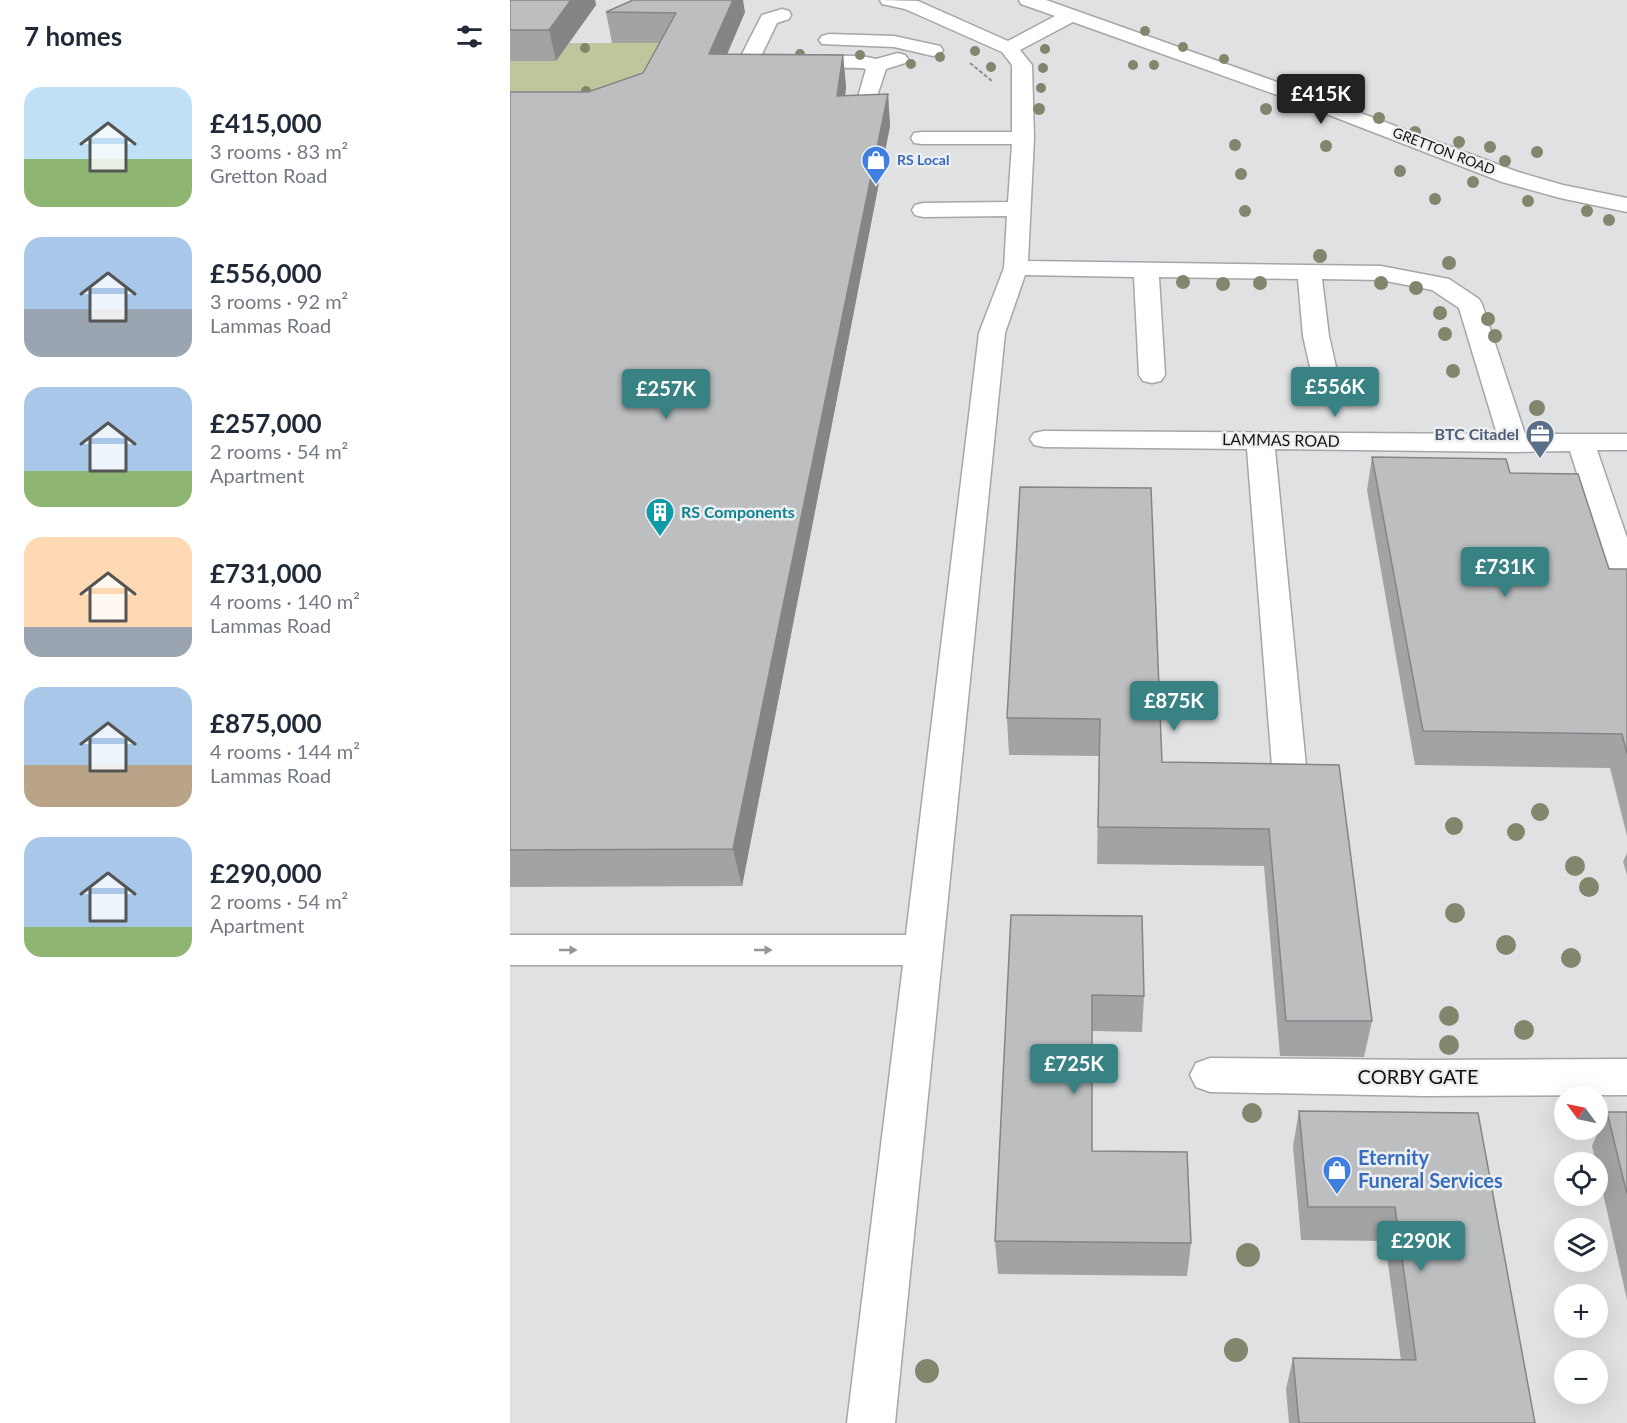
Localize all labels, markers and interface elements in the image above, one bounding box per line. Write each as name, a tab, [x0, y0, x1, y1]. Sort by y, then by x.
text: 7 homes	[24, 20, 122, 52]
icon: filters	[453, 20, 486, 53]
pin: £415K	[1279, 74, 1363, 125]
text: £415K	[1291, 81, 1351, 105]
text: £415,000	[210, 107, 322, 139]
icon: home	[72, 111, 144, 183]
street label: GRETTON ROAD	[1391, 123, 1498, 178]
text: 3 rooms · 83 m²	[210, 139, 348, 163]
shop icon: RS Local	[860, 144, 892, 186]
place label: RS Local	[897, 151, 949, 168]
text: Gretton Road	[210, 163, 327, 187]
text: £556,000	[210, 257, 322, 289]
icon: home	[72, 261, 144, 333]
text: 3 rooms · 92 m²	[210, 289, 348, 313]
text: Lammas Road	[210, 313, 331, 337]
pin: £556K	[1293, 367, 1377, 418]
pin: £257K	[624, 369, 708, 420]
text: £556K	[1305, 374, 1365, 398]
text: £257K	[636, 376, 696, 400]
text: £257,000	[210, 407, 322, 439]
icon: home	[72, 411, 144, 483]
office icon: BTC Citadel	[1524, 418, 1556, 460]
place label: BTC Citadel	[1435, 424, 1519, 443]
street label: LAMMAS ROAD	[1222, 429, 1340, 450]
text: 2 rooms · 54 m²	[210, 439, 348, 463]
text: Apartment	[210, 463, 304, 487]
building icon: RS Components	[644, 496, 676, 538]
place label: RS Components	[681, 502, 795, 521]
pin: £731K	[1463, 547, 1547, 598]
text: £731K	[1475, 554, 1535, 578]
text: £731,000	[210, 557, 322, 589]
icon: home	[72, 561, 144, 633]
text: 4 rooms · 140 m²	[210, 589, 360, 613]
text: Lammas Road	[210, 613, 331, 637]
pin: £875K	[1132, 681, 1216, 732]
text: £875K	[1144, 688, 1204, 712]
text: £875,000	[210, 707, 322, 739]
icon: home	[72, 711, 144, 783]
text: 4 rooms · 144 m²	[210, 739, 360, 763]
text: Lammas Road	[210, 763, 331, 787]
text: £290,000	[210, 857, 322, 889]
icon: home	[72, 861, 144, 933]
text: 2 rooms · 54 m²	[210, 889, 348, 913]
text: Apartment	[210, 913, 304, 937]
one-way arrow	[559, 945, 578, 955]
one-way arrow	[754, 945, 773, 955]
pin: £725K	[1032, 1044, 1116, 1095]
text: £725K	[1044, 1051, 1104, 1075]
street label: CORBY GATE	[1358, 1064, 1478, 1088]
north arrow	[1554, 1086, 1608, 1140]
map controls	[1554, 1086, 1608, 1404]
place label: Eternity Funeral Services	[1358, 1145, 1503, 1192]
button: locate	[1554, 1152, 1608, 1206]
shop icon: Eternity Funeral Services	[1321, 1154, 1353, 1196]
button: layers	[1554, 1218, 1608, 1272]
pin: £290K	[1379, 1221, 1463, 1272]
text: £290K	[1391, 1228, 1451, 1252]
button: +	[1554, 1284, 1608, 1338]
button: −	[1554, 1350, 1608, 1404]

